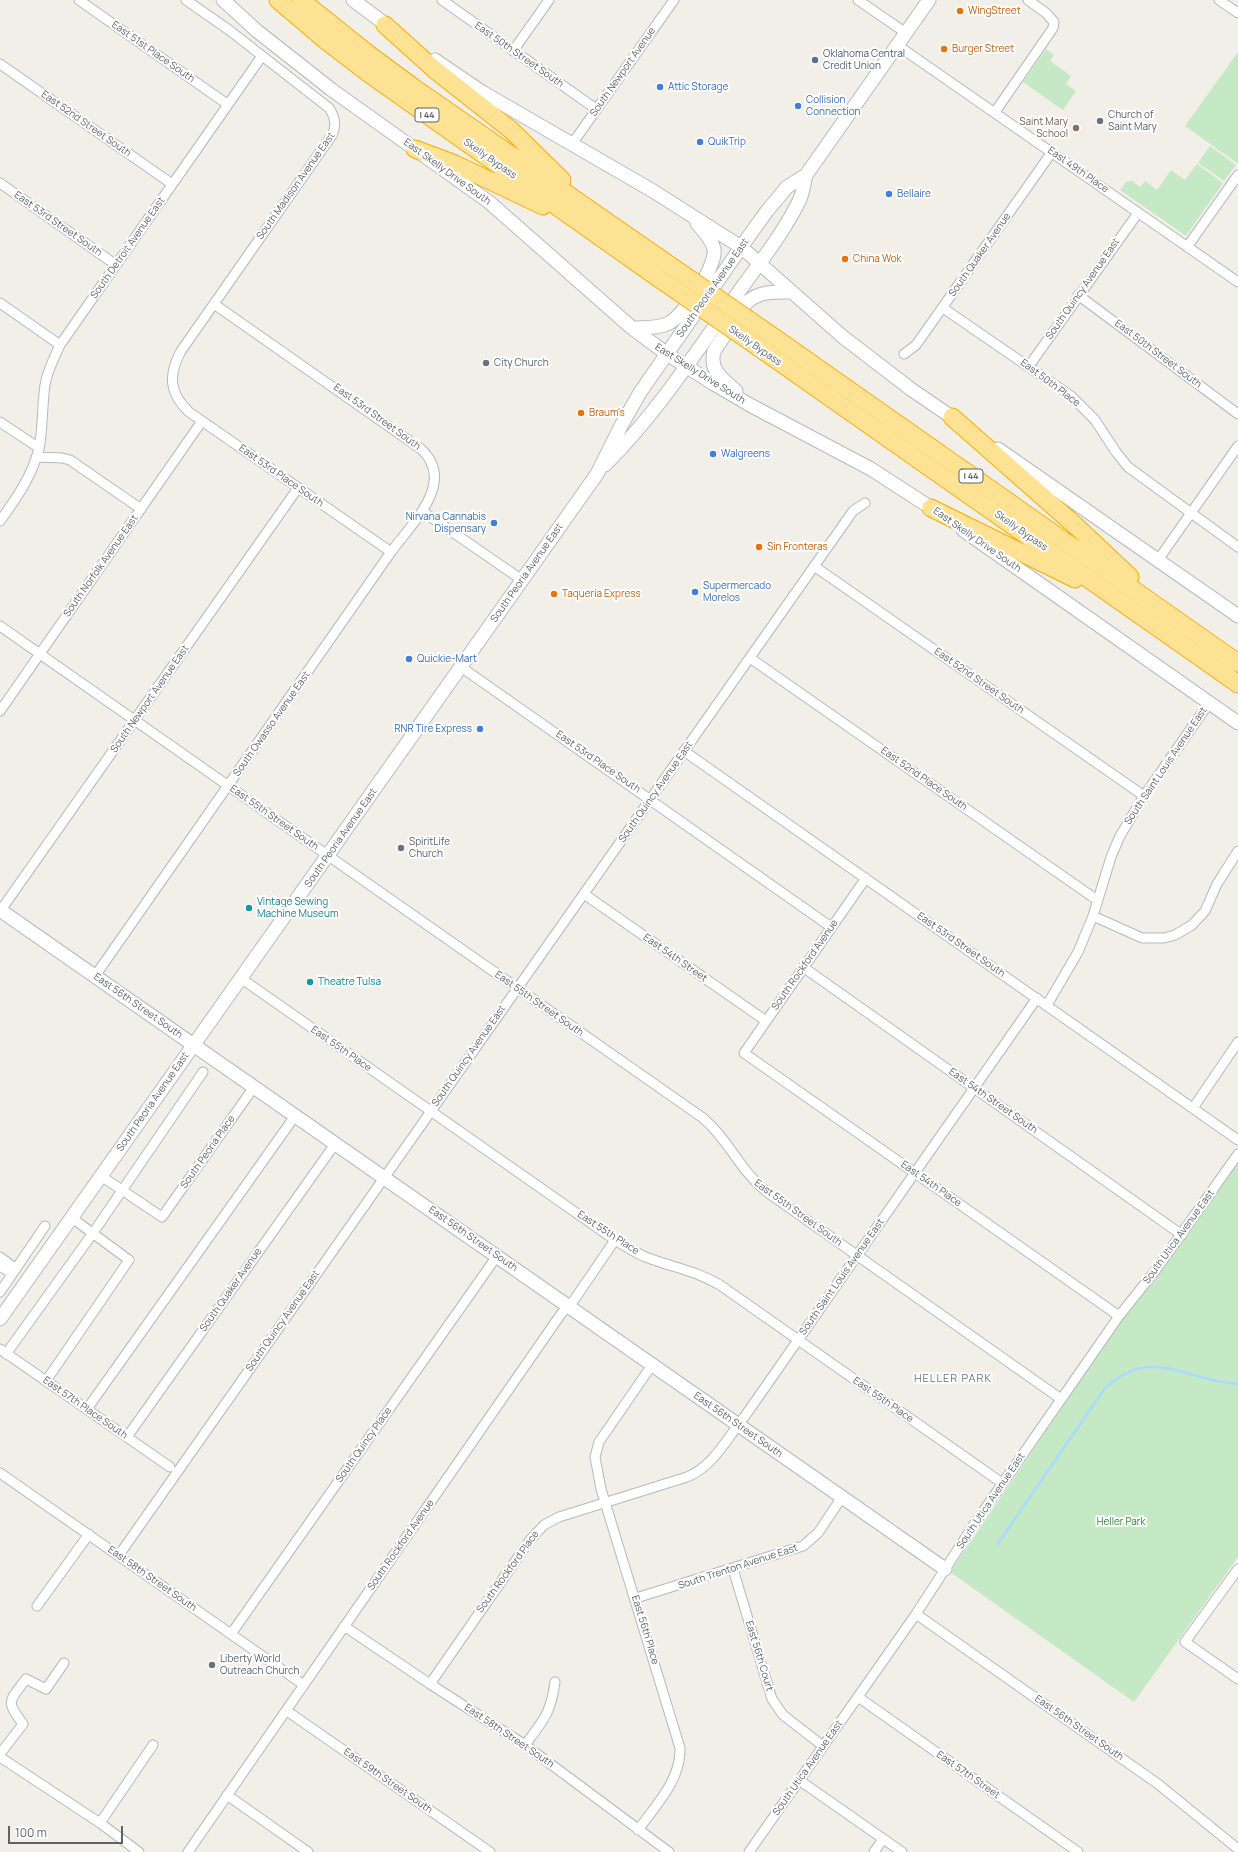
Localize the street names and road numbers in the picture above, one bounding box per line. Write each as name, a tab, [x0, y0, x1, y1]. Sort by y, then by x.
street label: East 51st Place South	[109, 19, 197, 85]
street label: East 50th Street South	[472, 20, 566, 90]
street label: South Newport Avenue	[588, 25, 658, 119]
street label: East 52nd Street South	[39, 88, 133, 160]
road number: I 44	[415, 108, 439, 122]
street label: South Madison Avenue East	[254, 130, 338, 242]
street label: East Skelly Drive South	[401, 136, 493, 208]
street label: Skelly Bypass	[461, 136, 519, 182]
street label: East 49th Place	[1045, 145, 1111, 195]
street label: East 53rd Street South	[12, 189, 104, 259]
street label: South Detroit Avenue East	[88, 195, 168, 301]
street label: South Quaker Avenue	[947, 211, 1013, 299]
street label: South Peoria Avenue East	[674, 236, 752, 340]
street label: South Quincy Avenue East	[1043, 236, 1123, 342]
street label: East 50th Street South	[1112, 317, 1204, 391]
street label: Skelly Bypass	[726, 323, 784, 369]
street label: East Skelly Drive South	[652, 341, 748, 407]
street label: East 50th Place	[1018, 357, 1082, 409]
street label: East 53rd Street South	[331, 381, 423, 453]
street label: East 53rd Place South	[236, 442, 326, 510]
road number: I 44	[959, 469, 983, 483]
street label: East Skelly Drive South	[931, 505, 1023, 575]
street label: Skelly Bypass	[992, 508, 1050, 554]
street label: South Norfolk Avenue East	[61, 513, 141, 619]
street label: South Peoria Avenue East	[488, 521, 566, 625]
street label: South Newport Avenue East	[108, 643, 192, 755]
street label: East 52nd Street South	[932, 645, 1026, 717]
street label: South Owasso Avenue East	[231, 669, 313, 779]
street label: South Saint Louis Avenue East	[1122, 705, 1210, 827]
street label: East 53rd Place South	[553, 728, 643, 796]
street label: South Quincy Avenue East	[616, 739, 696, 845]
street label: East 52nd Place South	[879, 745, 969, 813]
street label: East 55th Street South	[227, 783, 321, 853]
street label: South Peoria Avenue East	[302, 786, 380, 890]
street label: East 53rd Street South	[915, 910, 1007, 980]
street label: South Rockford Avenue	[769, 917, 841, 1013]
street label: East 54th Street	[641, 931, 709, 985]
street label: East 55th Street South	[492, 969, 586, 1039]
street label: East 56th Street South	[91, 971, 185, 1041]
street label: South Quincy Avenue East	[429, 1003, 509, 1109]
street label: East 55th Place	[308, 1024, 374, 1074]
street label: South Peoria Avenue East	[114, 1050, 192, 1154]
street label: East 54th Street South	[946, 1066, 1040, 1136]
street label: South Peoria Place	[178, 1113, 238, 1191]
street label: East 54th Place	[898, 1159, 964, 1209]
street label: East 55th Street South	[752, 1177, 844, 1249]
street label: South Utica Avenue East	[1141, 1188, 1217, 1286]
street label: East 56th Street South	[426, 1204, 520, 1274]
street label: East 55th Place	[575, 1209, 641, 1257]
street label: South Saint Louis Avenue East	[797, 1217, 887, 1337]
street label: South Quaker Avenue	[198, 1246, 264, 1334]
street label: South Quincy Avenue East	[243, 1268, 323, 1374]
street label: East 57th Place South	[40, 1374, 130, 1442]
street label: East 55th Place	[850, 1375, 916, 1425]
street label: East 56th Street South	[691, 1390, 785, 1460]
street label: South Quincy Place	[334, 1405, 394, 1485]
street label: South Utica Avenue East	[954, 1451, 1028, 1551]
street label: South Rockford Avenue	[365, 1497, 437, 1593]
street label: South Rockford Place	[474, 1529, 542, 1615]
street label: South Trenton Avenue East	[677, 1542, 799, 1592]
street label: East 58th Street South	[105, 1544, 199, 1614]
street label: East 56th Place	[629, 1594, 661, 1666]
street label: East 56th Court	[743, 1619, 775, 1693]
street label: East 56th Street South	[1032, 1693, 1126, 1763]
street label: East 58th Street South	[462, 1702, 556, 1770]
street label: South Utica Avenue East	[771, 1718, 845, 1818]
street label: East 59th Street South	[341, 1746, 435, 1816]
street label: East 57th Street	[934, 1749, 1002, 1801]

